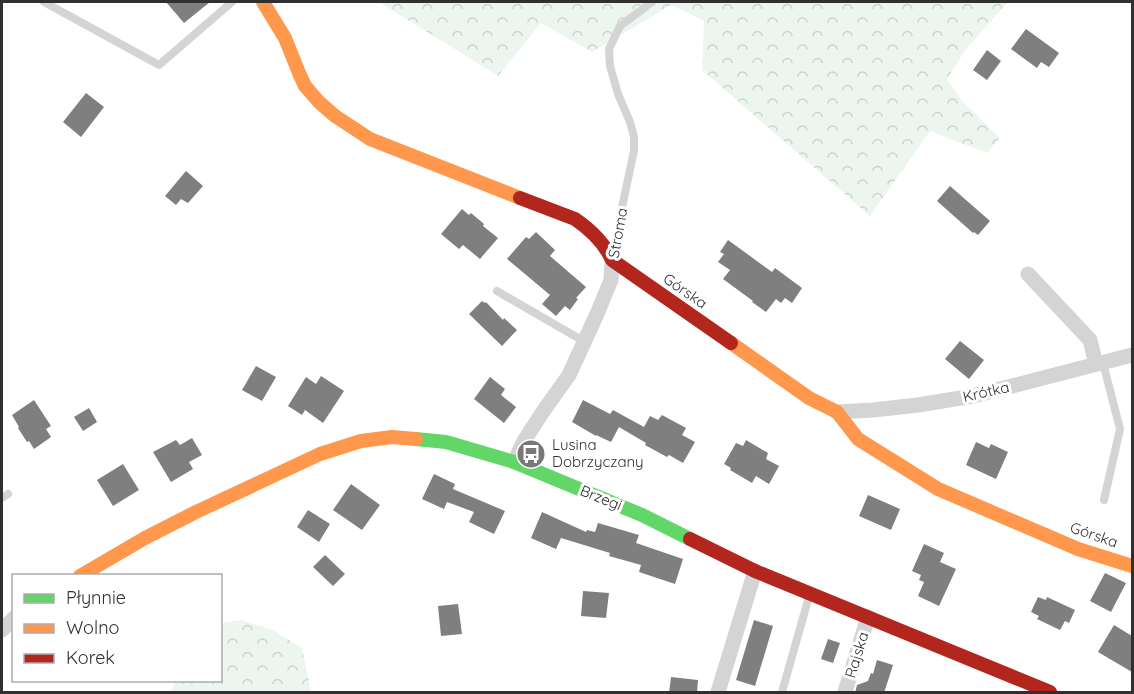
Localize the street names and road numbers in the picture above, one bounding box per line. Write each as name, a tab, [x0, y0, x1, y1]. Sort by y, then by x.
street label: Stroma	[604, 206, 631, 260]
street label: Górska	[660, 269, 711, 313]
street label: Krótka	[961, 377, 1011, 406]
street label: Brzegi	[577, 481, 625, 515]
street label: Górska	[1068, 518, 1121, 552]
street label: Rajska	[841, 629, 873, 680]

